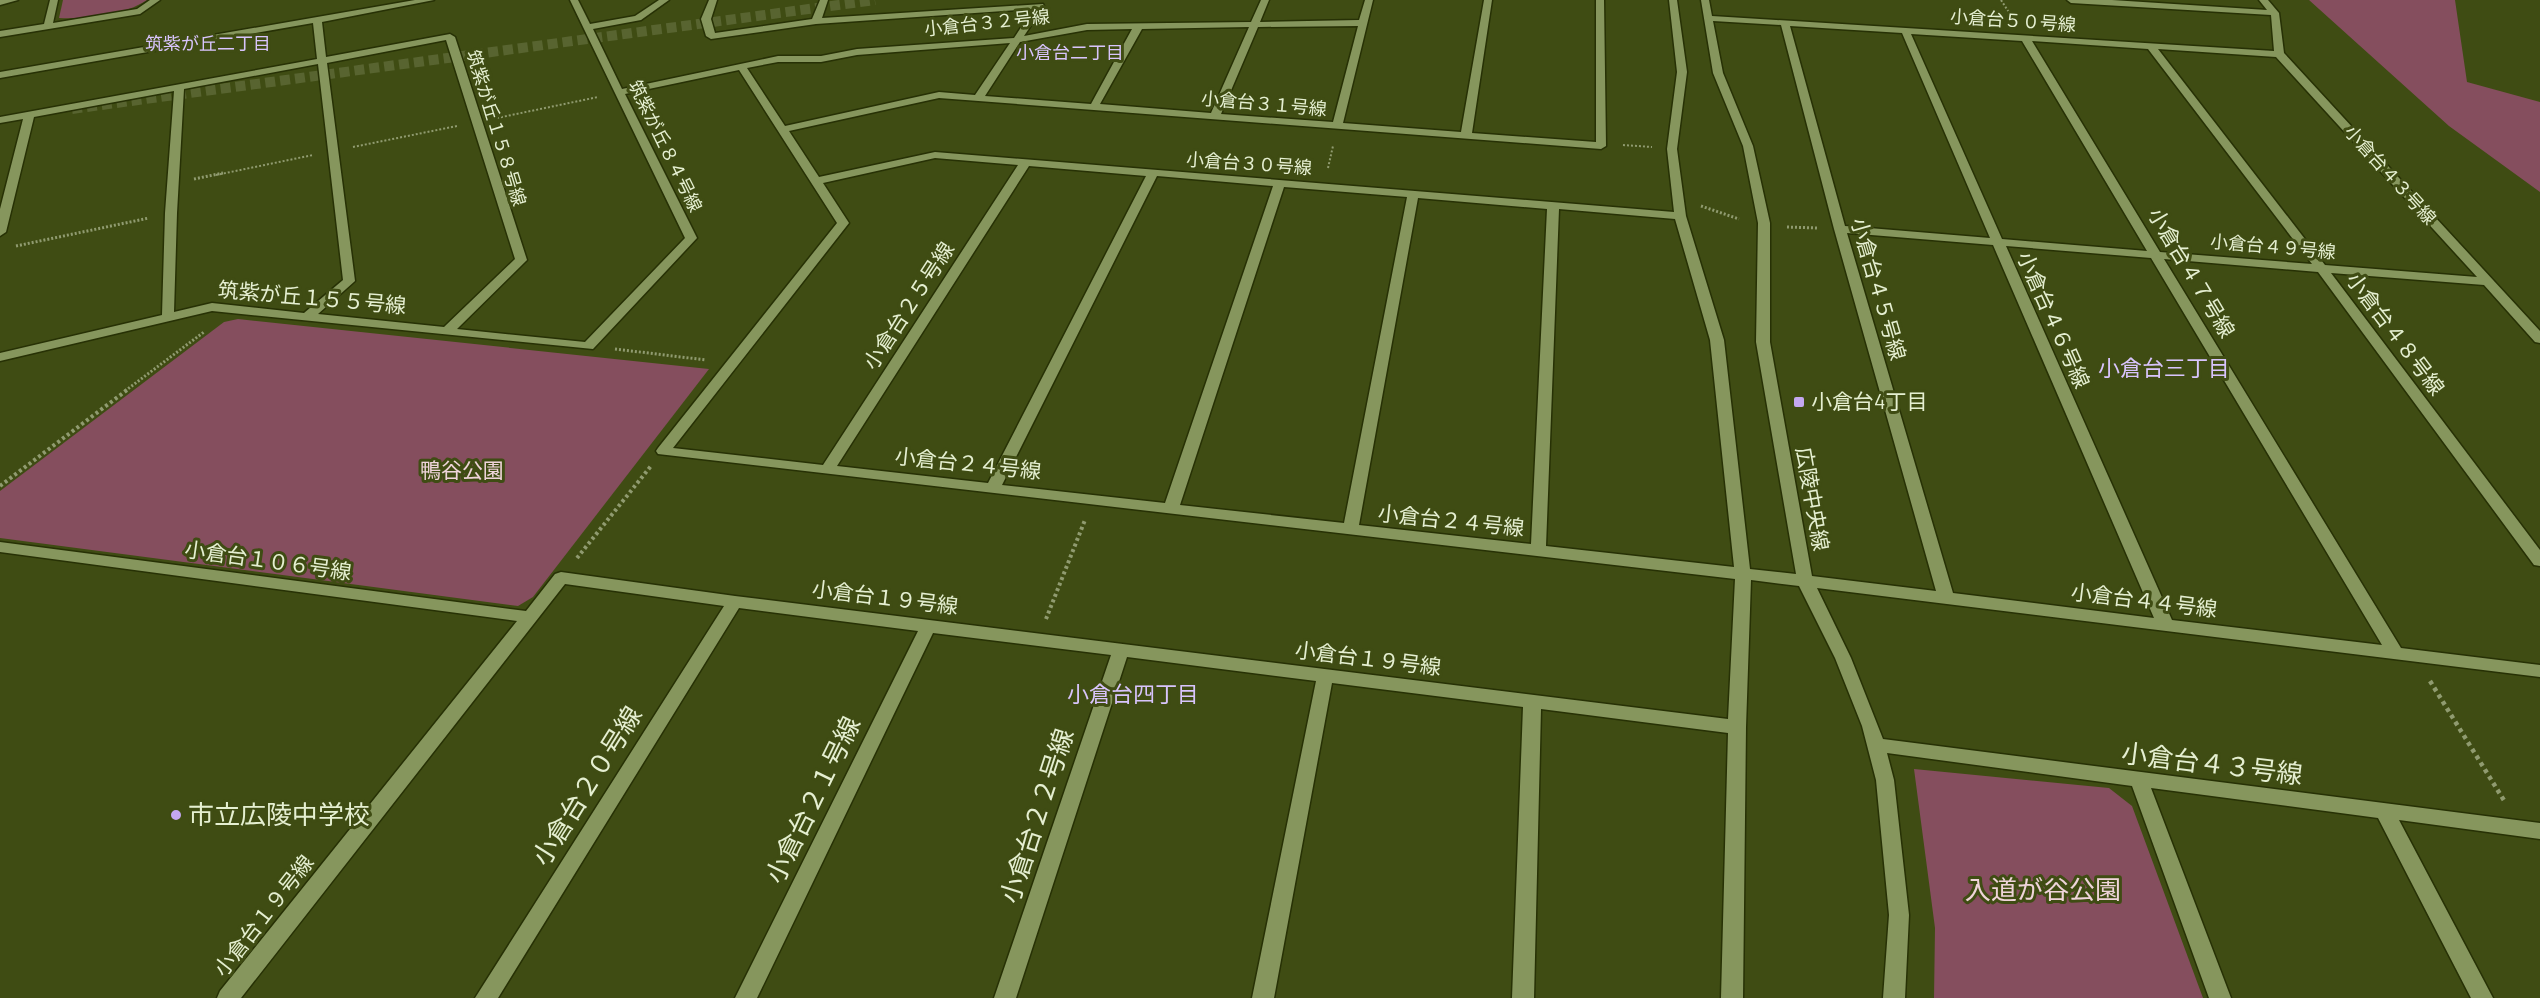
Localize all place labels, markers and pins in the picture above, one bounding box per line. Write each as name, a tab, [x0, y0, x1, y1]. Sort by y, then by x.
place label: 小倉台4丁目	[1811, 388, 1928, 413]
marker: 小倉台4丁目	[1792, 395, 1806, 409]
place label: 市立広陵中学校	[188, 798, 370, 829]
marker: 市立広陵中学校	[169, 808, 183, 822]

